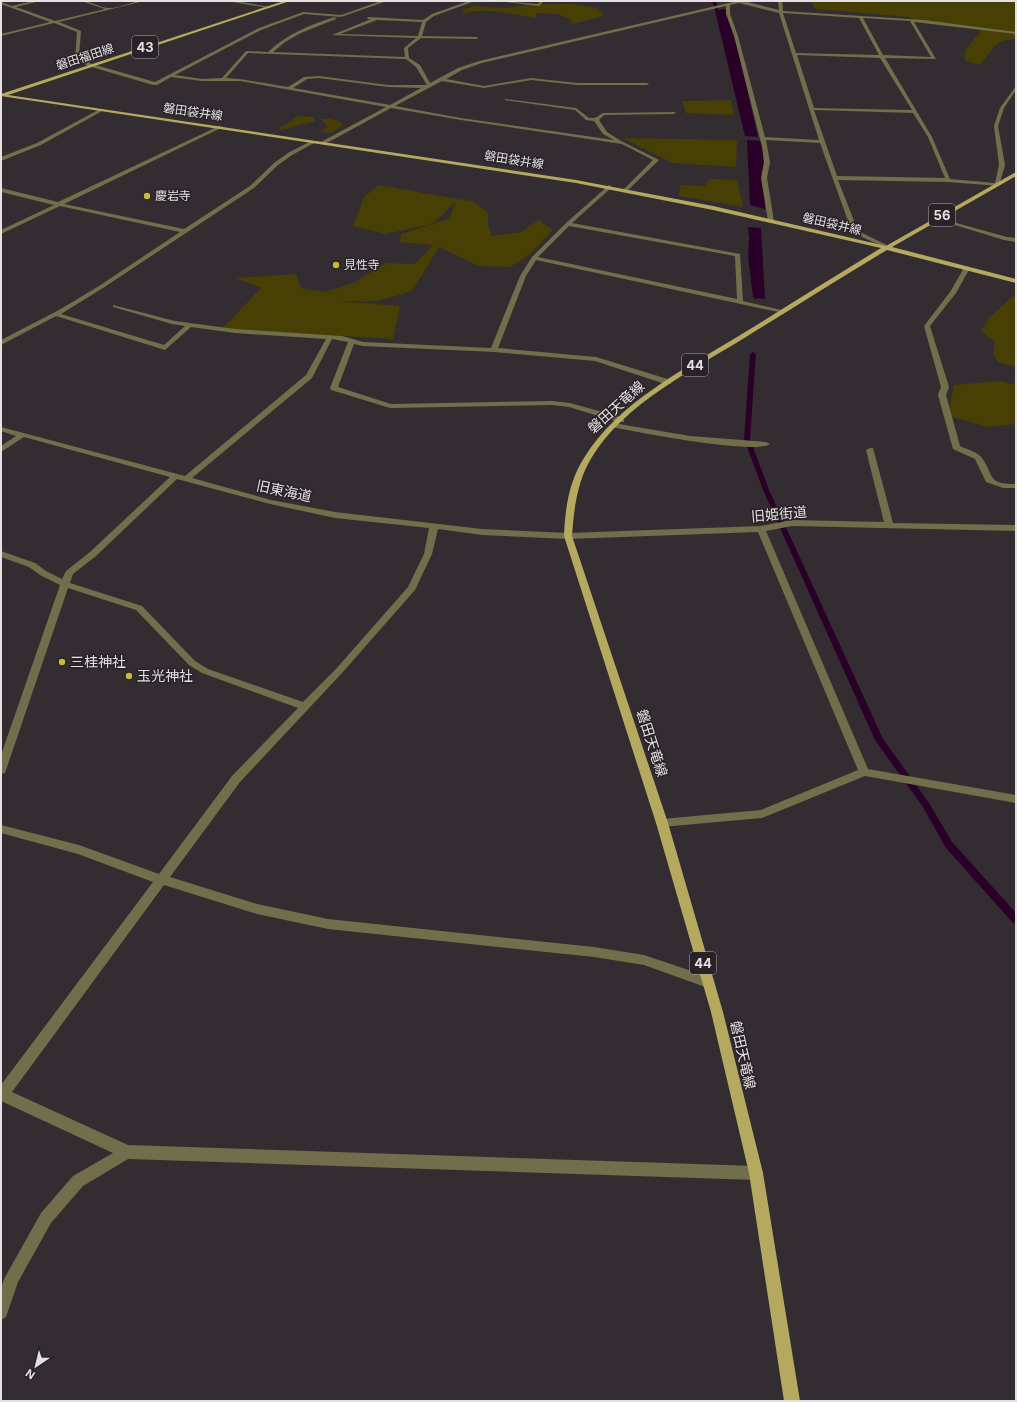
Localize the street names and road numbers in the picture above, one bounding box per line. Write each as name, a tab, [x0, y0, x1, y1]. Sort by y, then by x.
road number: 43	[132, 36, 158, 58]
street label: 磐田福田線	[54, 40, 116, 73]
street label: 磐田袋井線	[162, 100, 224, 123]
street label: 磐田袋井線	[483, 147, 545, 172]
road number: 56	[929, 204, 955, 226]
street label: 磐田袋井線	[801, 209, 863, 238]
road number: 44	[682, 354, 708, 376]
street label: 磐田天竜線	[584, 377, 647, 436]
street label: 旧東海道	[255, 476, 313, 505]
street label: 旧姫街道	[750, 503, 808, 524]
street label: 磐田天竜線	[634, 707, 671, 779]
road number: 44	[690, 952, 716, 974]
street label: 磐田天竜線	[727, 1019, 760, 1091]

